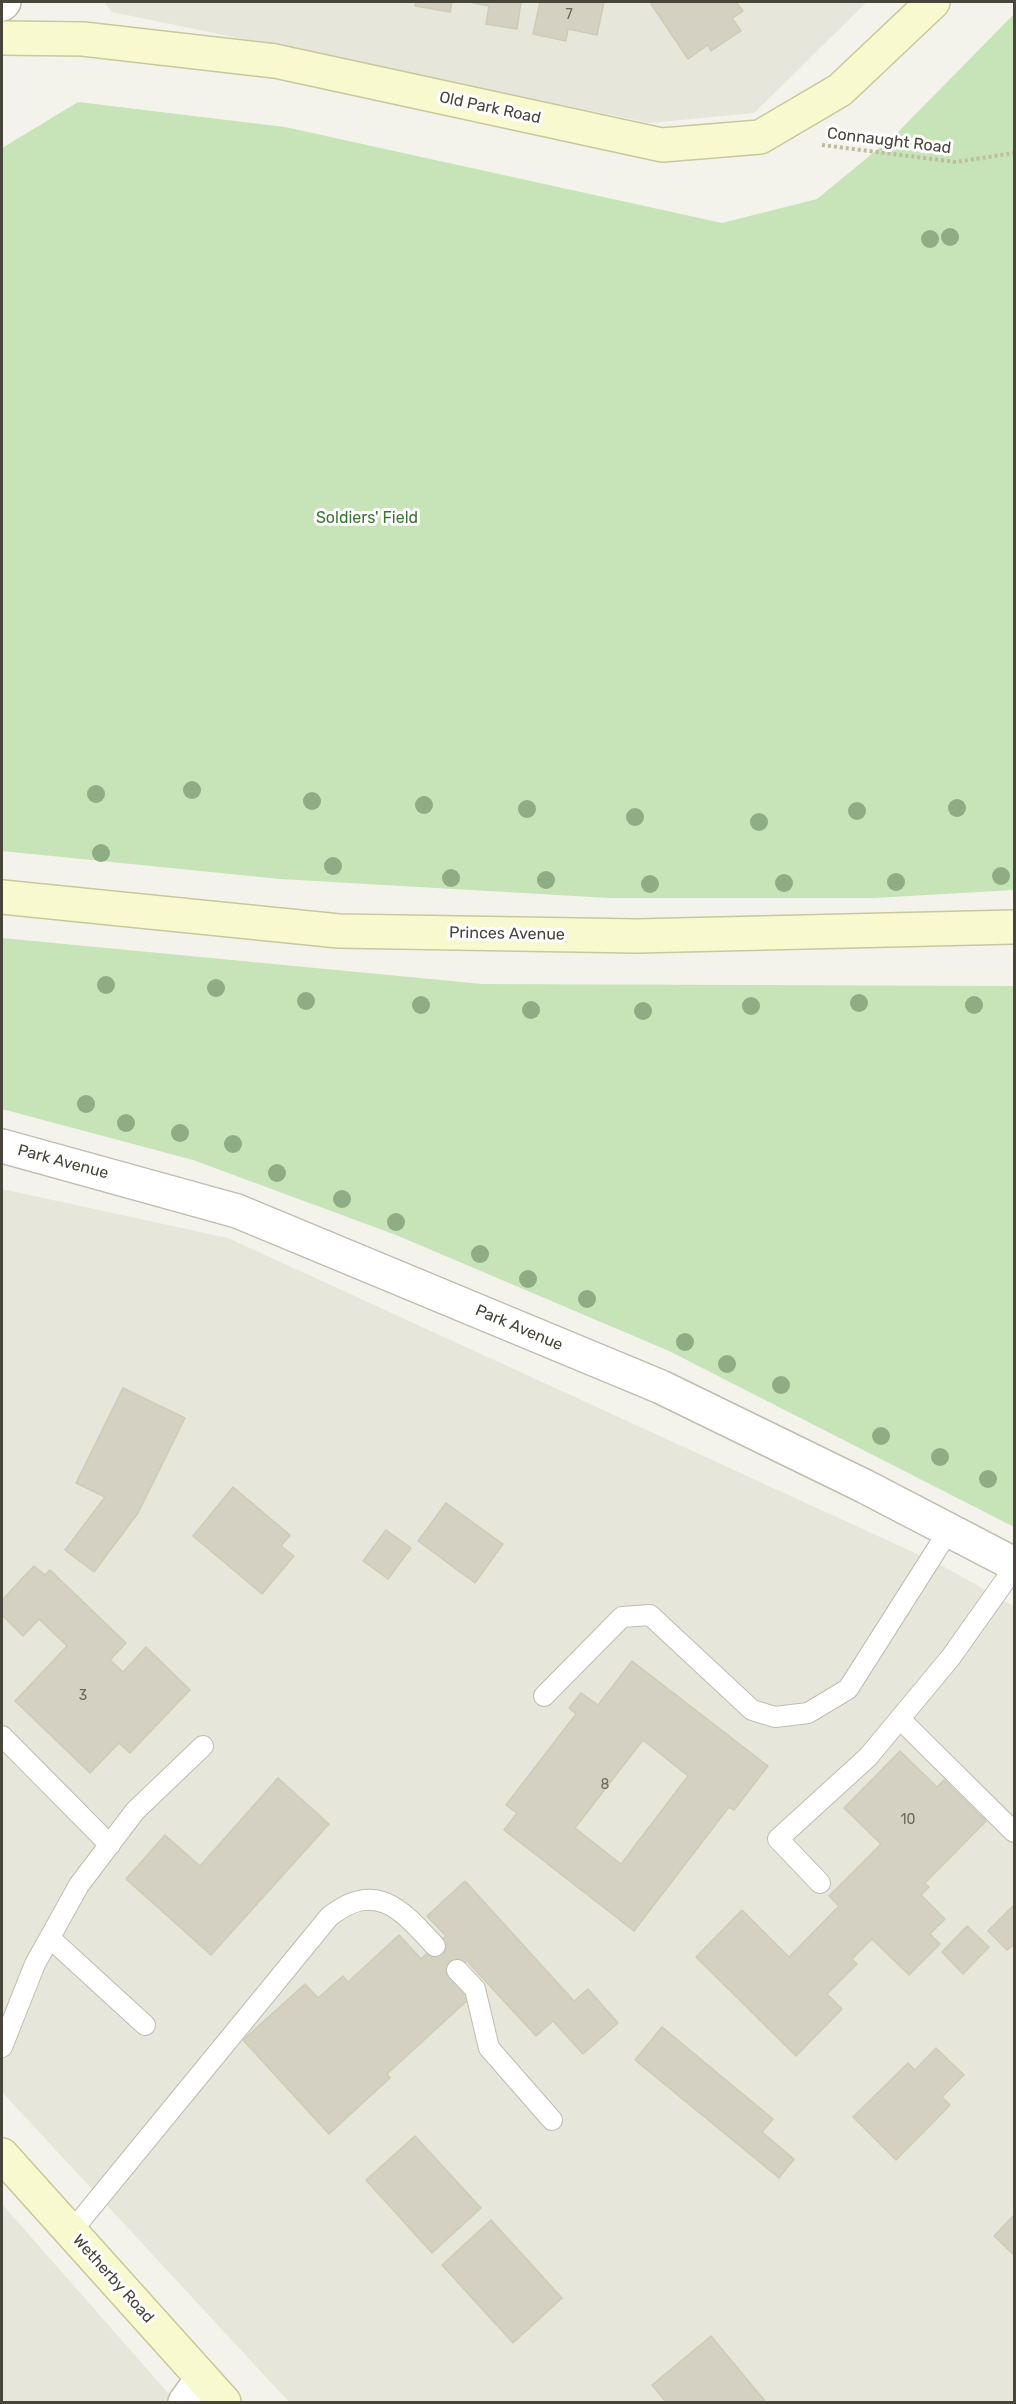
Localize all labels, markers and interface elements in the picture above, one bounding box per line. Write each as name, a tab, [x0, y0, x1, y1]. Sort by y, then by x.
house number: 7	[565, 7, 573, 23]
street label: Old Park Road	[437, 88, 543, 128]
street label: Connaught Road	[826, 124, 952, 158]
park label: Soldiers' Field	[316, 508, 418, 528]
street label: Princes Avenue	[449, 923, 565, 945]
street label: Park Avenue	[15, 1141, 111, 1183]
street label: Park Avenue	[472, 1301, 566, 1355]
house number: 3	[79, 1688, 87, 1704]
house number: 8	[601, 1777, 609, 1793]
house number: 10	[901, 1812, 915, 1828]
street label: Wetherby Road	[68, 2231, 158, 2327]

